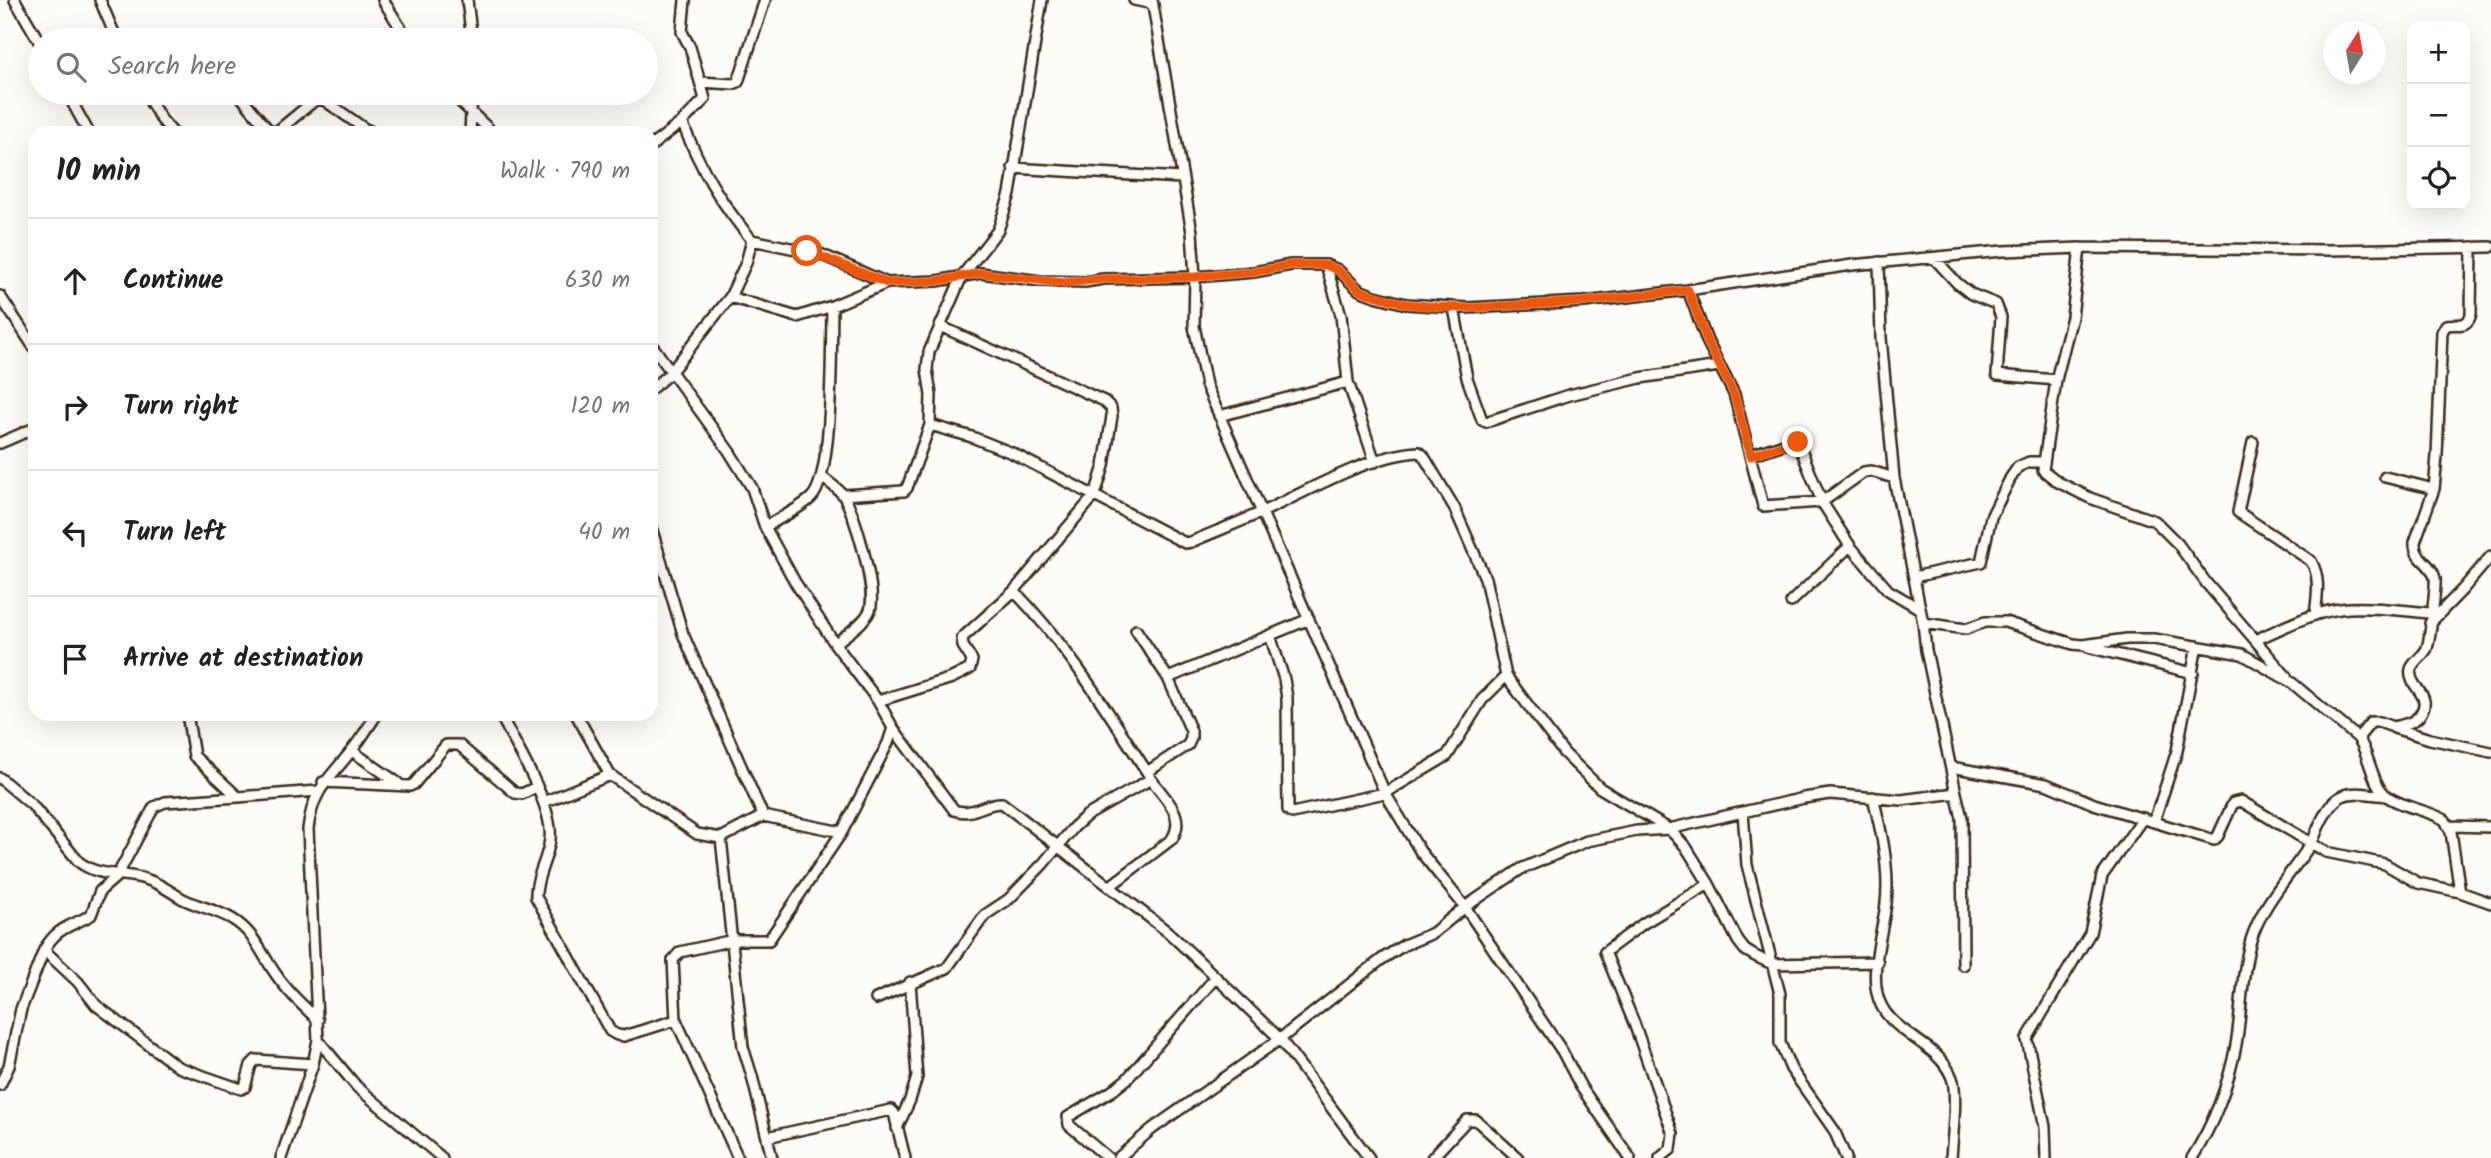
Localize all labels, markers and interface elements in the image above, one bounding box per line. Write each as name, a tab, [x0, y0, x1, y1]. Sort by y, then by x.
north arrow	[2323, 21, 2386, 84]
map controls	[2407, 21, 2470, 210]
button: +	[2407, 21, 2470, 84]
search box	[28, 28, 658, 105]
text: Search here	[108, 46, 236, 88]
icon: search	[52, 48, 90, 86]
button: −	[2407, 84, 2470, 147]
button: locate	[2407, 147, 2470, 210]
text: 10 min	[56, 148, 141, 196]
text: Walk · 790 m	[500, 154, 630, 190]
route start	[791, 235, 822, 266]
text: Continue	[123, 260, 224, 302]
icon: ahead	[56, 262, 94, 300]
text: 630 m	[565, 263, 630, 299]
text: Turn right	[123, 386, 239, 428]
icon: right	[56, 388, 94, 426]
text: 120 m	[570, 389, 630, 425]
route end	[1782, 426, 1813, 457]
text: Turn left	[123, 512, 226, 554]
icon: left	[56, 514, 94, 552]
text: 40 m	[578, 515, 630, 551]
text: Arrive at destination	[123, 638, 363, 680]
icon: arrive	[56, 640, 94, 678]

